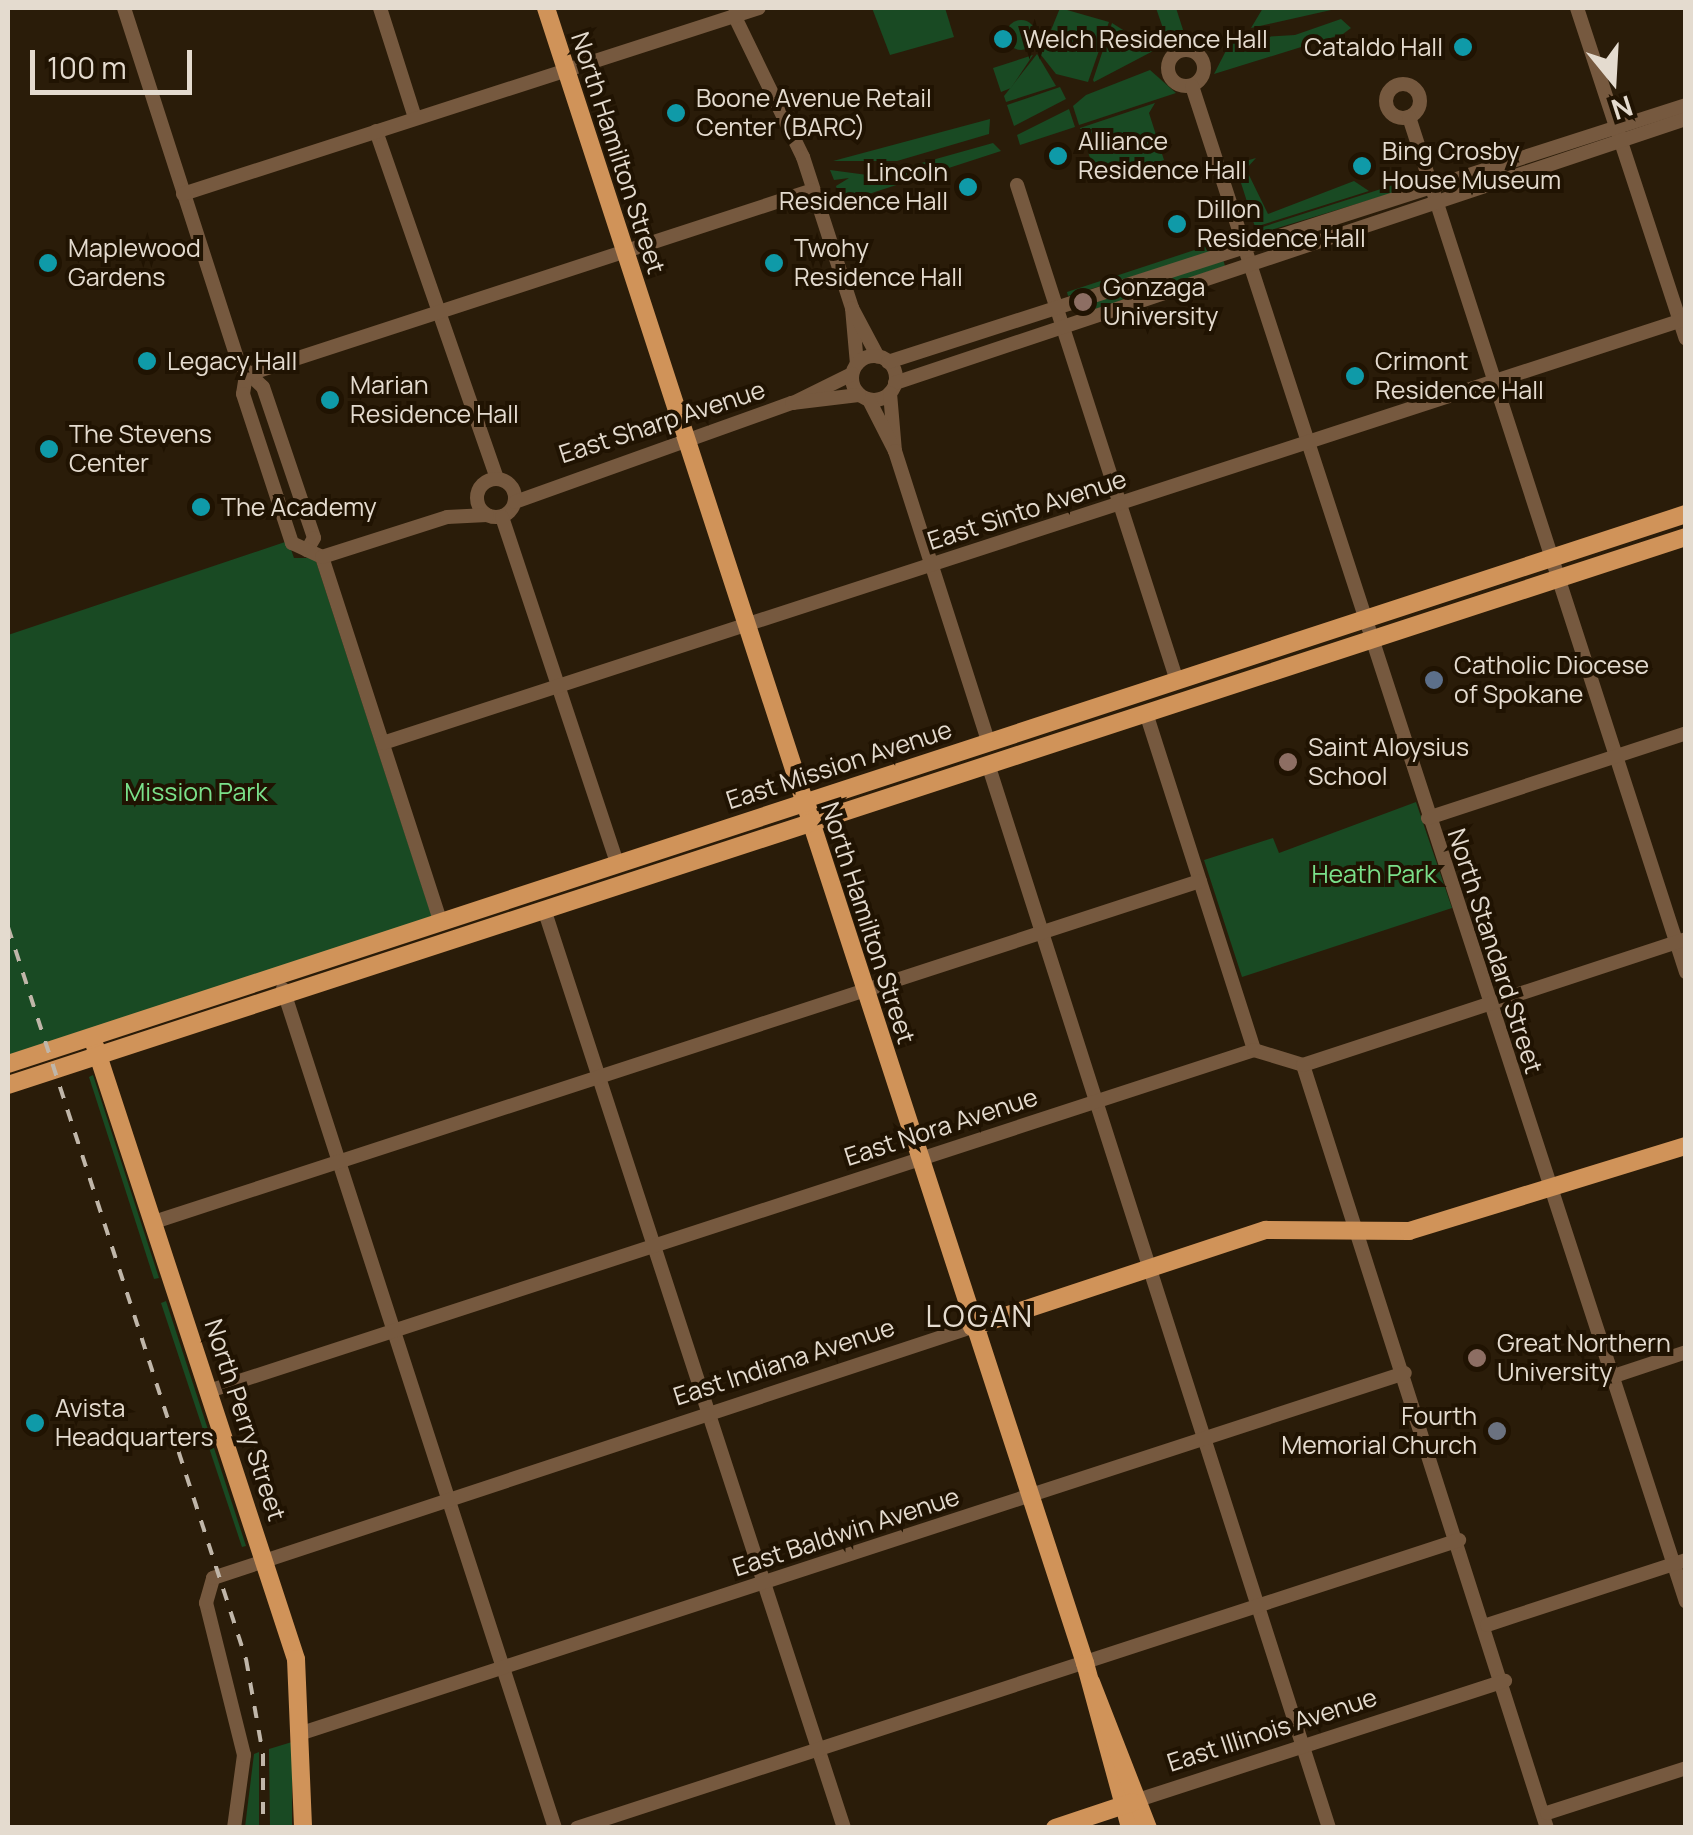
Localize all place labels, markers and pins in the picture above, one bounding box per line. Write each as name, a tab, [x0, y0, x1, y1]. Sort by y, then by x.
place label: Welch Residence Hall	[1023, 24, 1268, 54]
marker: Welch Residence Hall	[992, 28, 1014, 50]
place label: Cataldo Hall	[1304, 32, 1443, 62]
marker: Cataldo Hall	[1452, 36, 1474, 58]
place label: Boone Avenue Retail Center (BARC)	[696, 84, 932, 143]
marker: Boone Avenue Retail Center (BARC)	[665, 102, 687, 124]
place label: Alliance Residence Hall	[1078, 127, 1247, 186]
place label: Bing Crosby House Museum	[1382, 137, 1561, 196]
marker: Alliance Residence Hall	[1047, 145, 1069, 167]
marker: Bing Crosby House Museum	[1351, 155, 1373, 177]
place label: Lincoln Residence Hall	[779, 158, 948, 217]
marker: Lincoln Residence Hall	[957, 176, 979, 198]
place label: Dillon Residence Hall	[1197, 195, 1366, 254]
marker: Dillon Residence Hall	[1166, 213, 1188, 235]
place label: Maplewood Gardens	[68, 234, 201, 293]
place label: Twohy Residence Hall	[794, 234, 963, 293]
marker: Maplewood Gardens	[37, 252, 59, 274]
marker: Twohy Residence Hall	[763, 252, 785, 274]
place label: Gonzaga University	[1103, 273, 1218, 332]
marker: Gonzaga University	[1072, 291, 1094, 313]
place label: Legacy Hall	[167, 346, 297, 376]
place label: Crimont Residence Hall	[1375, 347, 1544, 406]
marker: Legacy Hall	[136, 350, 158, 372]
marker: Crimont Residence Hall	[1344, 365, 1366, 387]
place label: Marian Residence Hall	[350, 371, 519, 430]
marker: Marian Residence Hall	[319, 389, 341, 411]
place label: The Stevens Center	[69, 420, 212, 479]
marker: The Stevens Center	[38, 438, 60, 460]
place label: The Academy	[221, 492, 377, 522]
marker: The Academy	[190, 496, 212, 518]
place label: Catholic Diocese of Spokane	[1454, 651, 1649, 710]
marker: Catholic Diocese of Spokane	[1423, 669, 1445, 691]
place label: Saint Aloysius School	[1308, 733, 1469, 792]
marker: Saint Aloysius School	[1277, 751, 1299, 773]
place label: Great Northern University	[1497, 1329, 1671, 1388]
marker: Great Northern University	[1466, 1347, 1488, 1369]
place label: Avista Headquarters	[55, 1394, 213, 1453]
place label: Fourth Memorial Church	[1281, 1402, 1477, 1461]
marker: Avista Headquarters	[24, 1412, 46, 1434]
marker: Fourth Memorial Church	[1486, 1420, 1508, 1442]

